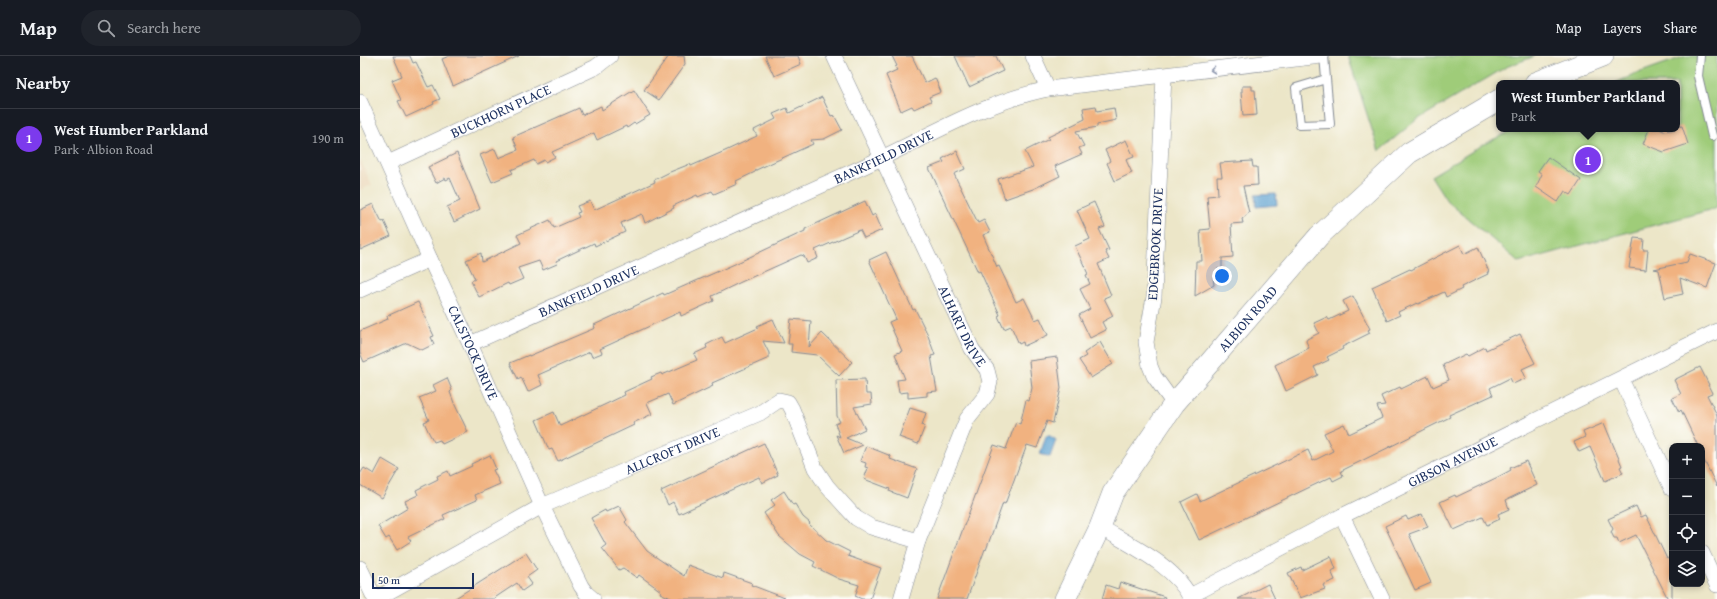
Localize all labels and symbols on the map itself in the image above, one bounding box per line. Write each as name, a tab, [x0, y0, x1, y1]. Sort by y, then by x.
one-way arrow	[1210, 65, 1216, 74]
street label: BUCKHORN PLACE	[447, 79, 554, 143]
street label: BANKFIELD DRIVE	[831, 124, 936, 189]
pin: 1	[1575, 145, 1601, 175]
street label: EDGEBROOK DRIVE	[1142, 187, 1168, 301]
street label: BANKFIELD DRIVE	[535, 259, 642, 322]
your location	[1212, 266, 1232, 286]
street label: ALBION ROAD	[1213, 281, 1282, 356]
street label: ALHART DRIVE	[933, 282, 992, 371]
street label: CALSTOCK DRIVE	[443, 302, 504, 403]
street label: ALLCROFT DRIVE	[622, 421, 723, 479]
street label: GIBSON AVENUE	[1404, 431, 1501, 492]
scale bar	[372, 571, 474, 590]

